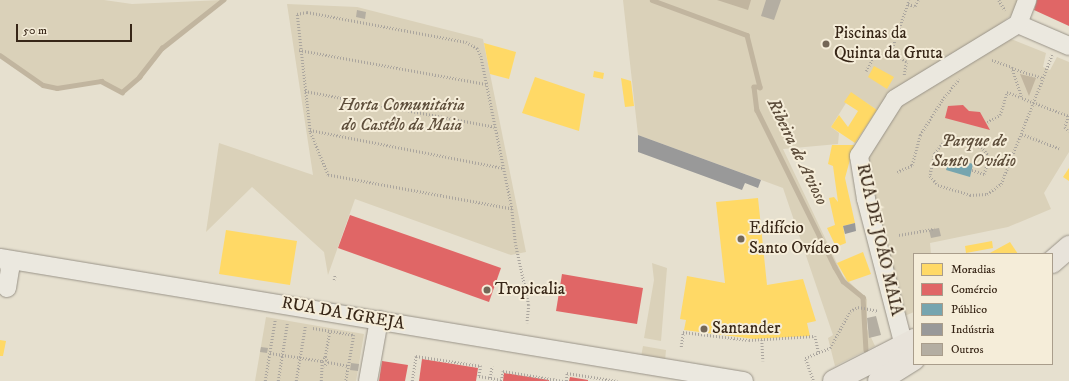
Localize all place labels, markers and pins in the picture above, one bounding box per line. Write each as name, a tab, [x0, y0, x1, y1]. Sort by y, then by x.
place label: Piscinas da Quinta da Gruta	[834, 24, 943, 64]
marker: Piscinas da Quinta da Gruta	[821, 39, 831, 49]
place label: Edifício Santo Ovídeo	[749, 219, 839, 259]
marker: Edifício Santo Ovídeo	[736, 234, 746, 244]
place label: Tropicalia	[495, 280, 565, 300]
marker: Tropicalia	[482, 285, 492, 295]
place label: Santander	[712, 319, 780, 339]
marker: Santander	[699, 324, 709, 334]

